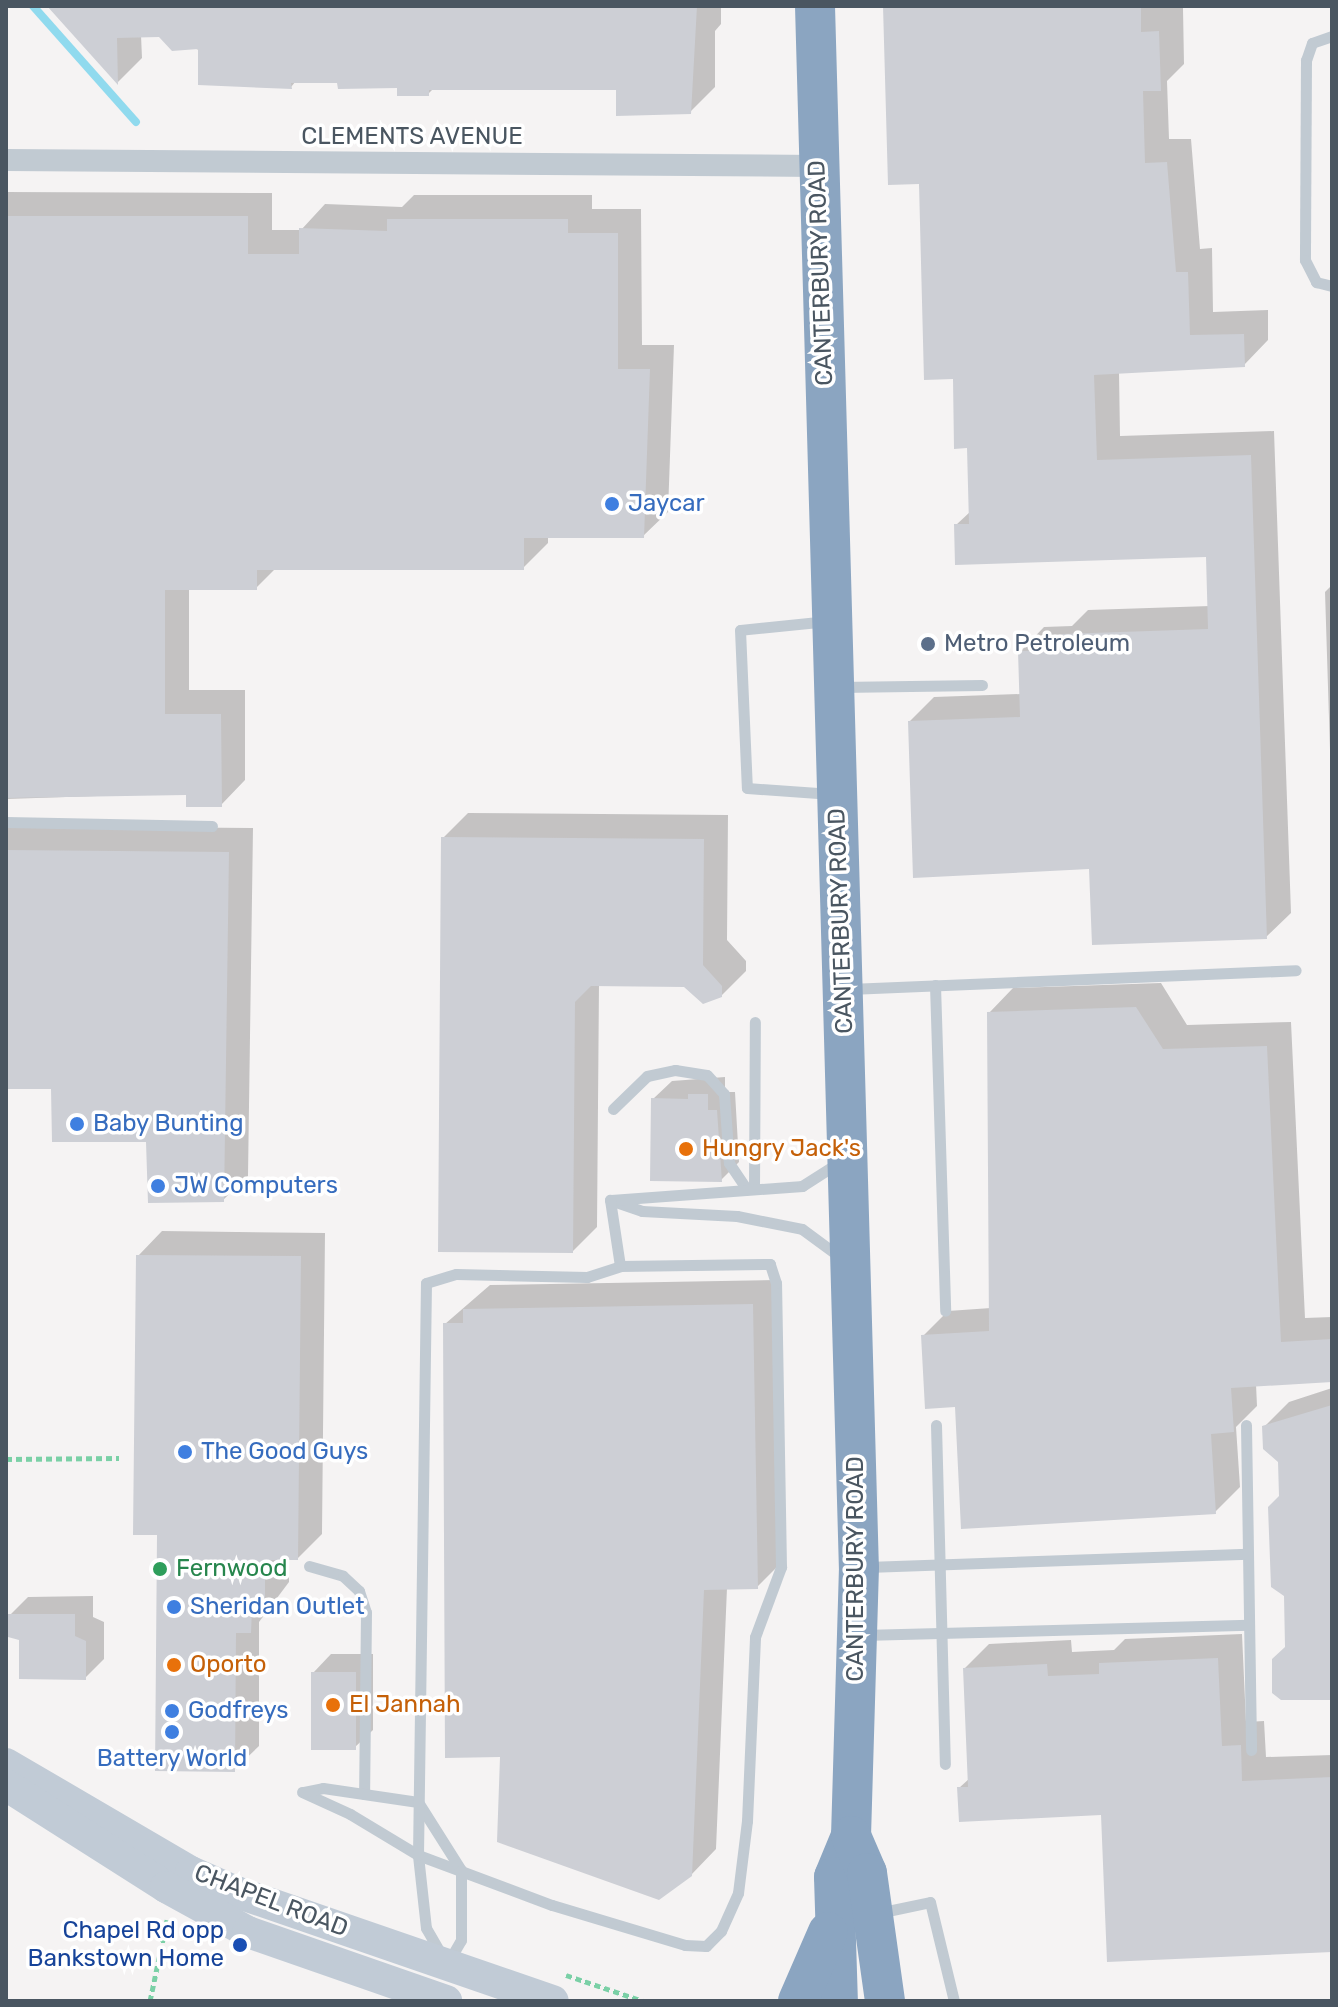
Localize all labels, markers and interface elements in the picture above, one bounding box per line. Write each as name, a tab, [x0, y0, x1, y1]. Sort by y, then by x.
street label: CLEMENTS AVENUE	[301, 123, 523, 151]
street label: CANTERBURY ROAD	[803, 159, 839, 387]
place label: Jaycar	[628, 490, 705, 518]
marker: Jaycar	[603, 495, 621, 513]
place label: Metro Petroleum	[944, 630, 1130, 658]
marker: Metro Petroleum	[919, 635, 937, 653]
street label: CANTERBURY ROAD	[823, 807, 859, 1035]
place label: Baby Bunting	[93, 1110, 244, 1138]
marker: Baby Bunting	[68, 1115, 86, 1133]
place label: Hungry Jack's	[702, 1135, 862, 1163]
marker: Hungry Jack's	[677, 1140, 695, 1158]
place label: JW Computers	[174, 1172, 338, 1200]
marker: JW Computers	[149, 1177, 167, 1195]
place label: The Good Guys	[201, 1438, 368, 1466]
marker: The Good Guys	[176, 1443, 194, 1461]
street label: CANTERBURY ROAD	[842, 1456, 870, 1682]
place label: Fernwood	[176, 1555, 287, 1583]
marker: Fernwood	[151, 1560, 169, 1578]
place label: Sheridan Outlet	[190, 1593, 365, 1621]
marker: Sheridan Outlet	[165, 1598, 183, 1616]
place label: Oporto	[190, 1651, 267, 1679]
marker: Oporto	[165, 1656, 183, 1674]
place label: El Jannah	[349, 1691, 461, 1719]
marker: El Jannah	[324, 1696, 342, 1714]
place label: Godfreys	[188, 1697, 289, 1725]
marker: Godfreys	[163, 1702, 181, 1720]
marker: Battery World	[163, 1723, 181, 1741]
place label: Battery World	[96, 1745, 248, 1773]
street label: CHAPEL ROAD	[190, 1858, 352, 1944]
place label: Chapel Rd opp Bankstown Home	[28, 1917, 224, 1973]
marker: Chapel Rd opp Bankstown Home	[231, 1936, 249, 1954]

